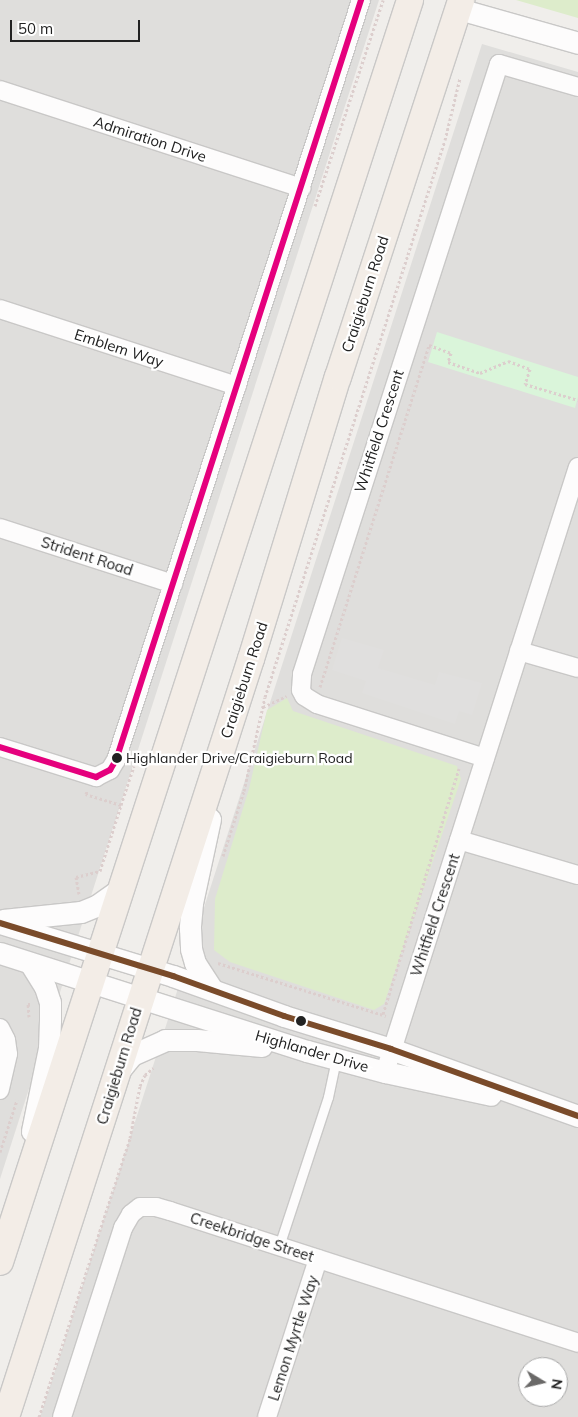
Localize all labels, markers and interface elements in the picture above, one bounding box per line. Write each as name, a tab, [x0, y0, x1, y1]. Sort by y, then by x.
scale bar	[12, 10, 142, 42]
text: 50 m	[18, 19, 53, 38]
street label: Admiration Drive	[91, 112, 209, 166]
street label: Craigieburn Road	[338, 233, 392, 355]
street label: Emblem Way	[72, 325, 166, 371]
street label: Whitfield Crescent	[351, 367, 407, 495]
street label: Strident Road	[39, 533, 135, 579]
street label: Craigieburn Road	[217, 619, 271, 741]
place label: Highlander Drive/Craigieburn Road	[126, 750, 353, 766]
marker: Highlander Drive/Craigieburn Road	[112, 753, 122, 763]
street label: Whitfield Crescent	[407, 851, 463, 979]
street label: Craigieburn Road	[93, 1005, 145, 1127]
unlabelled marker	[296, 1016, 306, 1026]
street label: Highlander Drive	[253, 1026, 371, 1076]
street label: Creekbridge Street	[188, 1208, 316, 1266]
street label: Lemon Myrtle Way	[264, 1273, 322, 1403]
north arrow	[518, 1357, 568, 1407]
text: N	[547, 1378, 567, 1391]

